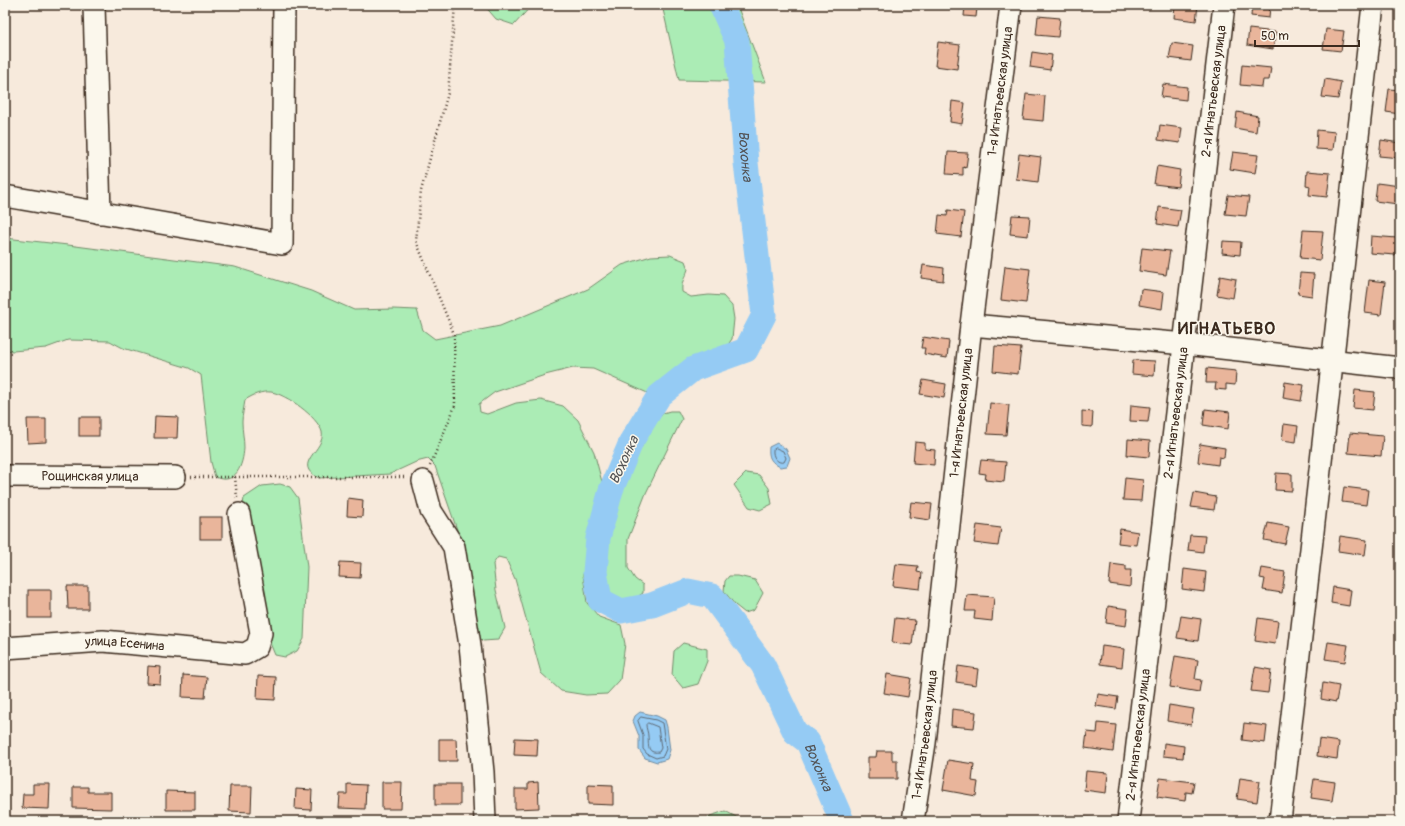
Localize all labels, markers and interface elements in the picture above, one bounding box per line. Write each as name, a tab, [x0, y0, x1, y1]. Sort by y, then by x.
scale bar	[1255, 22, 1359, 48]
street label: 2-я Игнатьевская улица	[1198, 24, 1230, 158]
street label: 1-я Игнатьевская улица	[984, 26, 1016, 157]
text: 50 m	[1261, 29, 1289, 44]
water label: Вохонка	[735, 130, 757, 184]
district label: ИГНАТЬЕВО	[1178, 318, 1276, 339]
street label: 2-я Игнатьевская улица	[1160, 346, 1192, 480]
street label: 1-я Игнатьевская улица	[946, 347, 976, 479]
water label: Вохонка	[606, 432, 643, 487]
street label: Рощинская улица	[41, 468, 139, 485]
street label: улица Есенина	[83, 633, 165, 655]
street label: 2-я Игнатьевская улица	[1122, 668, 1154, 801]
street label: 1-я Игнатьевская улица	[908, 669, 941, 801]
water label: Вохонка	[801, 740, 837, 795]

